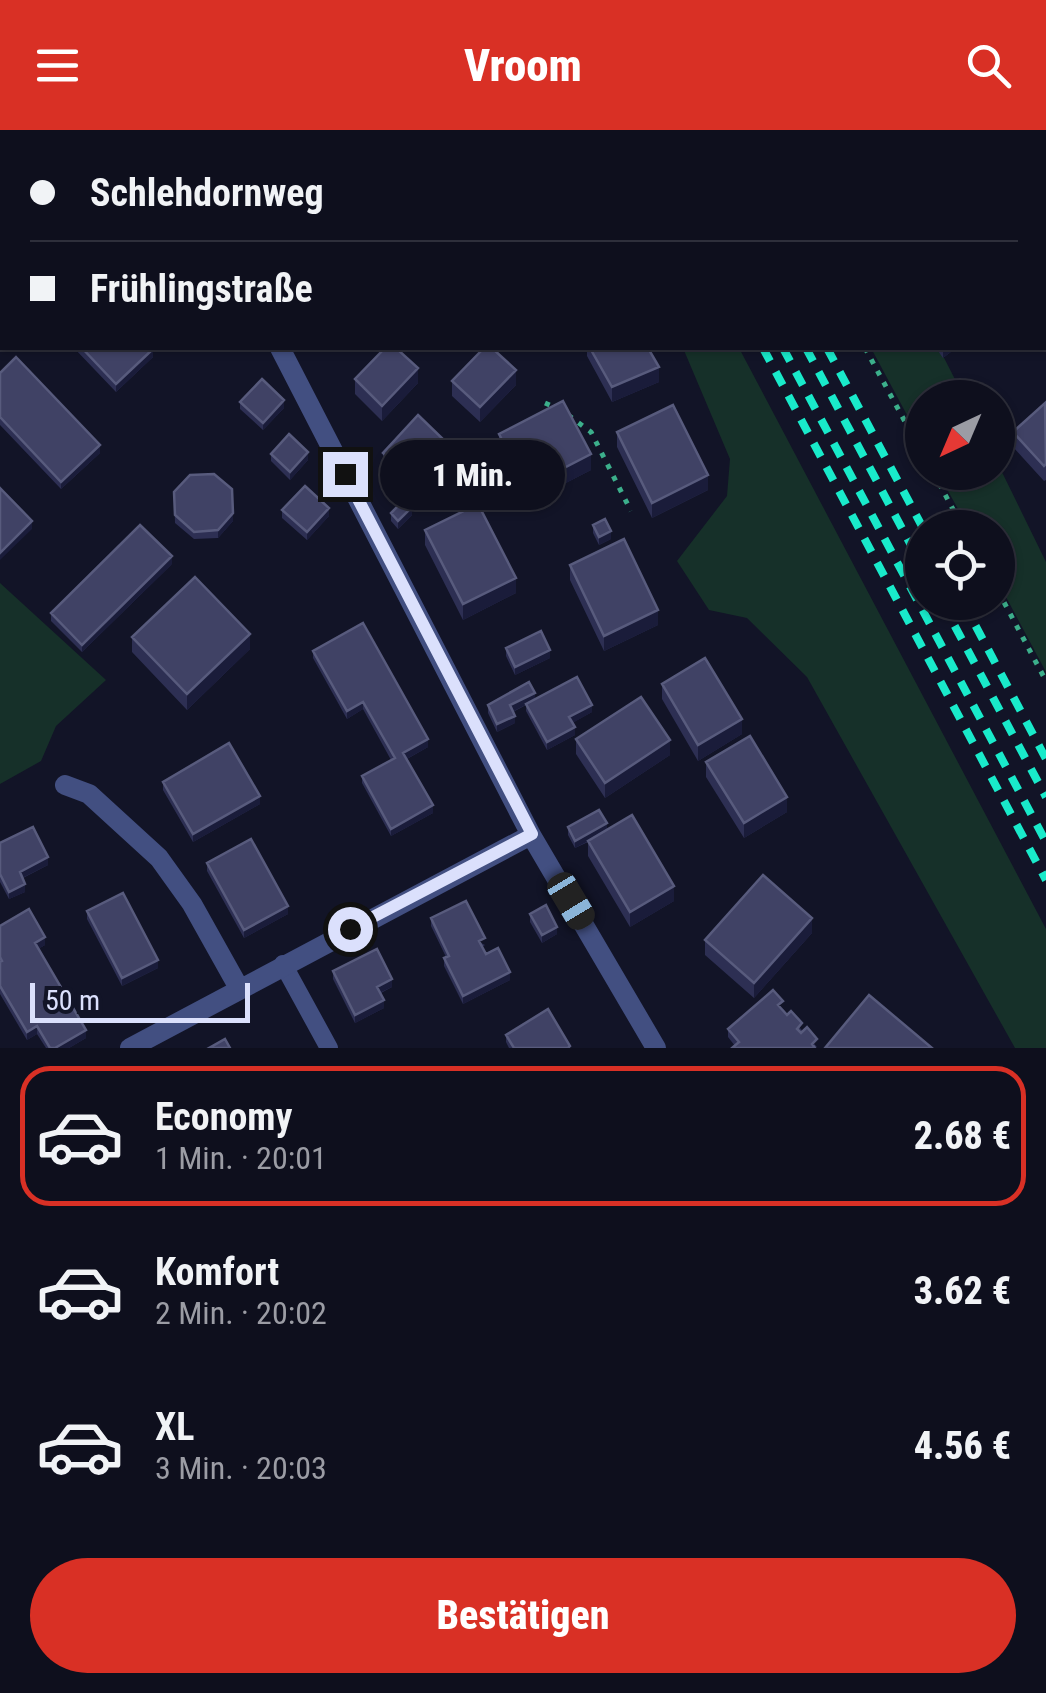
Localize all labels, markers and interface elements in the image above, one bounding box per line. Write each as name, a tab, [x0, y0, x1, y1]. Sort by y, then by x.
icon: menu	[30, 38, 85, 93]
icon: search	[961, 38, 1016, 93]
text: Vroom	[464, 39, 582, 92]
text: Schlehdornweg	[90, 171, 324, 215]
text: Frühlingstraße	[90, 267, 313, 311]
north arrow	[905, 380, 1015, 490]
map controls	[905, 380, 1015, 620]
callout: 1 Min.	[380, 439, 565, 509]
route end	[323, 452, 368, 497]
text: 1 Min.	[432, 456, 513, 494]
button: locate	[905, 510, 1015, 620]
car	[543, 868, 599, 934]
route start	[328, 907, 373, 952]
scale bar	[30, 978, 250, 1023]
text: 50 m	[45, 984, 100, 1017]
icon: car	[35, 1091, 125, 1181]
text: Economy	[155, 1095, 292, 1139]
text: 2.68 €	[914, 1114, 1011, 1158]
text: 1 Min. · 20:01	[155, 1139, 327, 1177]
icon: car	[35, 1246, 125, 1336]
text: Komfort	[155, 1250, 279, 1294]
text: 3.62 €	[914, 1269, 1011, 1313]
text: 2 Min. · 20:02	[155, 1294, 327, 1332]
icon: car	[35, 1401, 125, 1491]
text: XL	[155, 1405, 194, 1449]
text: 4.56 €	[914, 1424, 1011, 1468]
text: 3 Min. · 20:03	[155, 1449, 327, 1487]
button: Bestätigen	[30, 1558, 1016, 1673]

